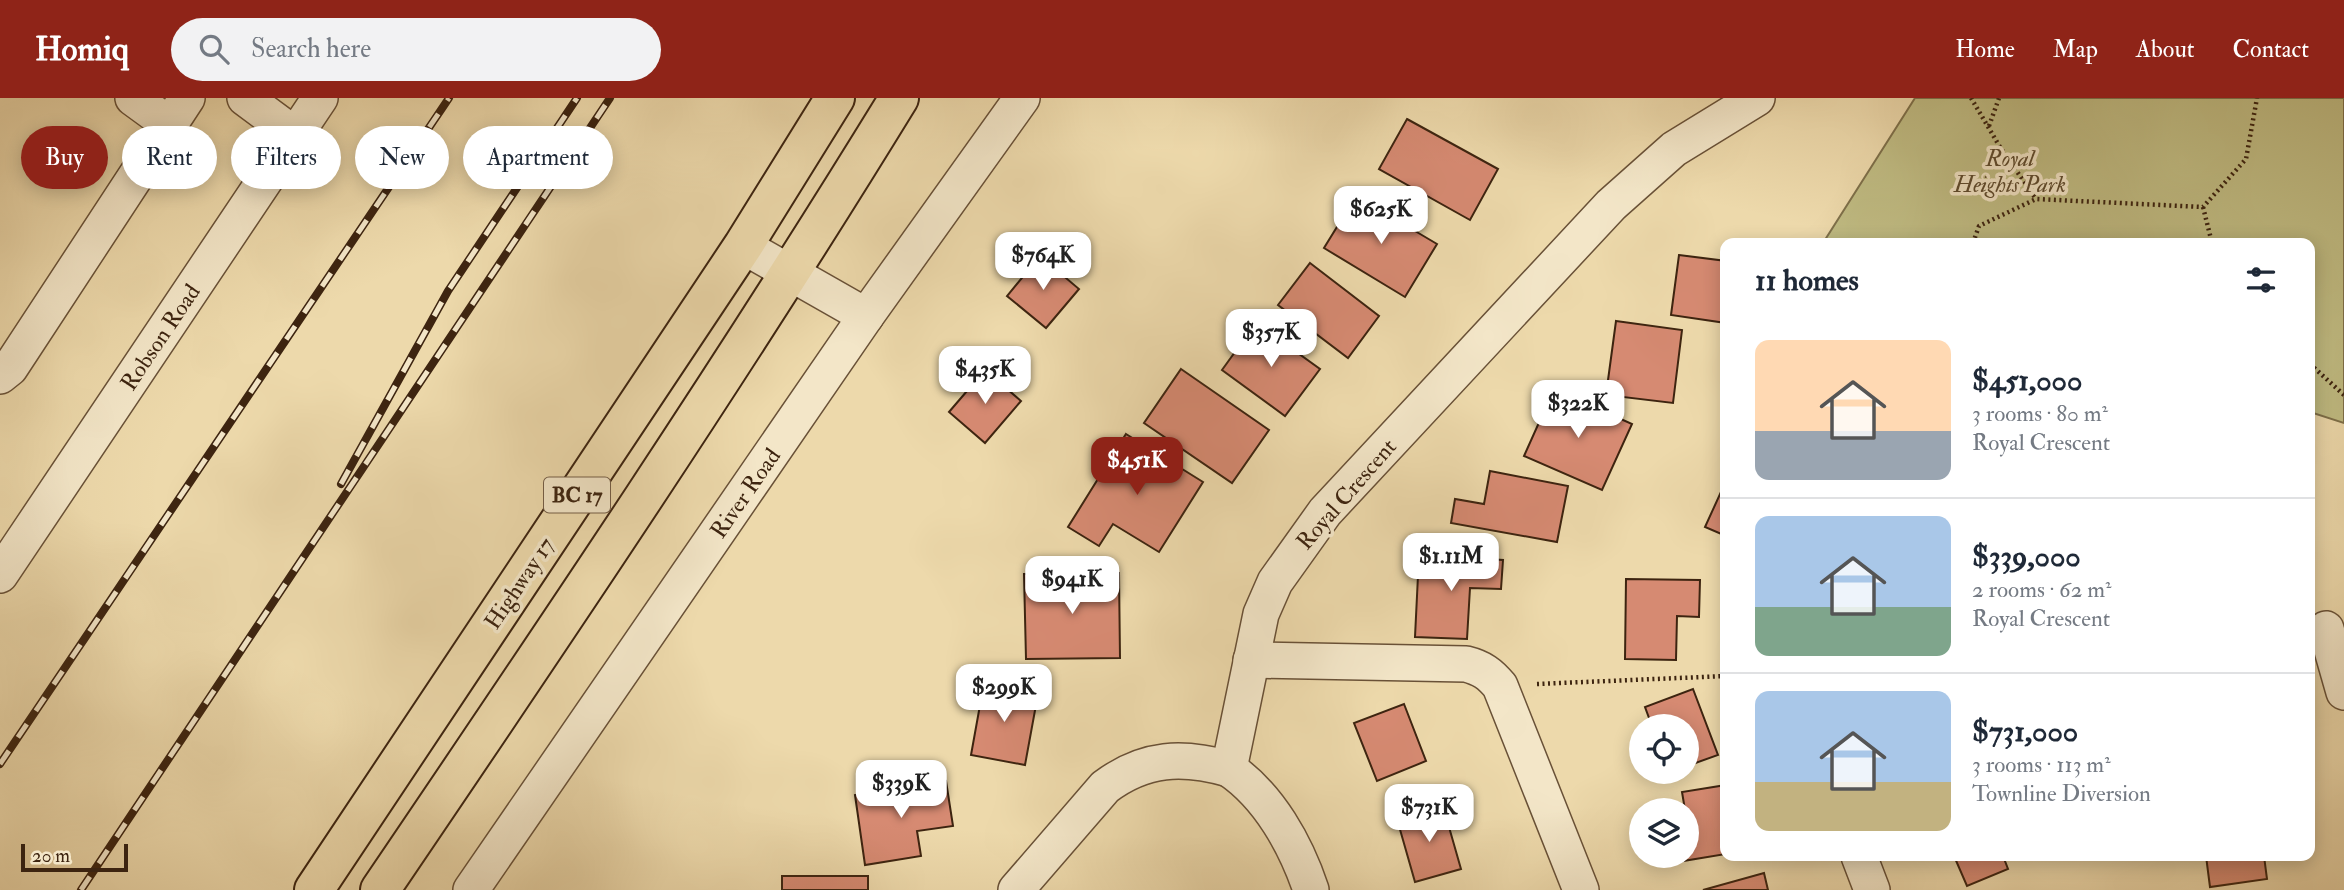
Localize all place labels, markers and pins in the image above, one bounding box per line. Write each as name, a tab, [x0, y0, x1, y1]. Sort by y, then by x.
pin: $625K	[1332, 186, 1430, 246]
pin: $764K	[994, 232, 1092, 292]
pin: $357K	[1222, 310, 1320, 369]
pin: $435K	[936, 346, 1034, 406]
pin: $322K	[1529, 380, 1627, 440]
pin: $451K	[1088, 438, 1186, 497]
pin: $1.11M	[1394, 533, 1508, 593]
pin: $941K	[1023, 556, 1121, 616]
pin: $299K	[955, 664, 1053, 724]
pin: $339K	[852, 760, 950, 820]
pin: $731K	[1380, 784, 1478, 844]

